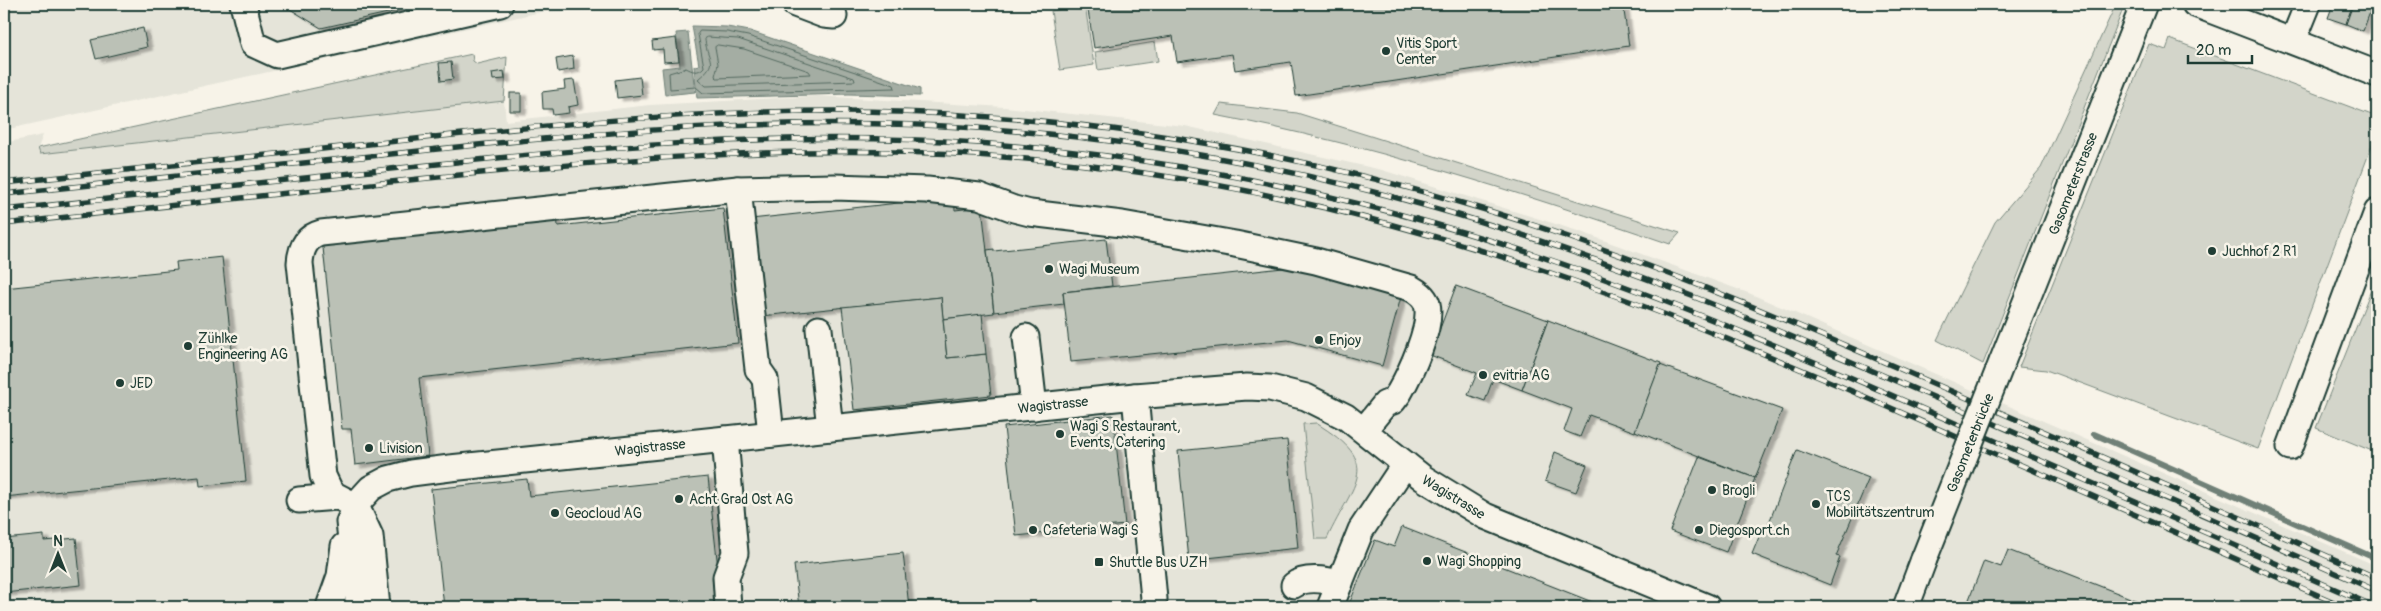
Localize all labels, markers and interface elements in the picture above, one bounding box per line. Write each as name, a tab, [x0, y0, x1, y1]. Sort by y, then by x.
scale bar	[2188, 32, 2252, 64]
place label: Vitis Sport Center	[1396, 35, 1458, 68]
text: 20 m	[2196, 41, 2231, 60]
marker: Vitis Sport Center	[1380, 45, 1392, 57]
street label: Gasometerstrasse	[2045, 130, 2101, 237]
place label: Juchhof 2 R1	[2222, 243, 2297, 260]
marker: Juchhof 2 R1	[2206, 245, 2218, 257]
place label: Wagi Museum	[1059, 261, 1139, 278]
marker: Wagi Museum	[1043, 263, 1055, 275]
place label: Zühlke Engineering AG	[198, 330, 288, 363]
place label: Enjoy	[1329, 332, 1361, 349]
marker: Enjoy	[1313, 334, 1325, 346]
marker: Zühlke Engineering AG	[182, 340, 194, 352]
place label: evitria AG	[1493, 367, 1550, 384]
marker: evitria AG	[1477, 369, 1489, 381]
place label: JED	[130, 375, 153, 392]
marker: JED	[114, 377, 126, 389]
street label: Gasometerbrücke	[1943, 391, 1998, 495]
street label: Wagistrasse	[1017, 393, 1089, 417]
place label: Wagi S Restaurant, Events, Catering	[1070, 418, 1181, 451]
marker: Wagi S Restaurant, Events, Catering	[1054, 428, 1066, 440]
street label: Wagistrasse	[614, 435, 686, 460]
place label: Livision	[379, 440, 423, 457]
marker: Livision	[363, 442, 375, 454]
street label: Wagistrasse	[1419, 471, 1488, 523]
place label: Brogli	[1722, 482, 1756, 499]
marker: Brogli	[1706, 484, 1718, 496]
place label: TCS Mobilitätszentrum	[1826, 488, 1934, 521]
place label: Acht Grad Ost AG	[689, 491, 793, 508]
marker: Acht Grad Ost AG	[673, 493, 685, 505]
marker: TCS Mobilitätszentrum	[1810, 498, 1822, 510]
place label: Geocloud AG	[565, 505, 642, 522]
marker: Geocloud AG	[549, 507, 561, 519]
place label: Cafeteria Wagi S	[1043, 522, 1139, 539]
place label: Diegosport.ch	[1709, 522, 1790, 539]
marker: Cafeteria Wagi S	[1027, 524, 1039, 536]
marker: Diegosport.ch	[1693, 524, 1705, 536]
north arrow	[32, 528, 82, 578]
text: N	[53, 533, 63, 550]
place label: Wagi Shopping	[1437, 553, 1521, 570]
place label: Shuttle Bus UZH	[1109, 554, 1207, 571]
marker: Wagi Shopping	[1421, 555, 1433, 567]
marker: Shuttle Bus UZH	[1093, 556, 1105, 568]

